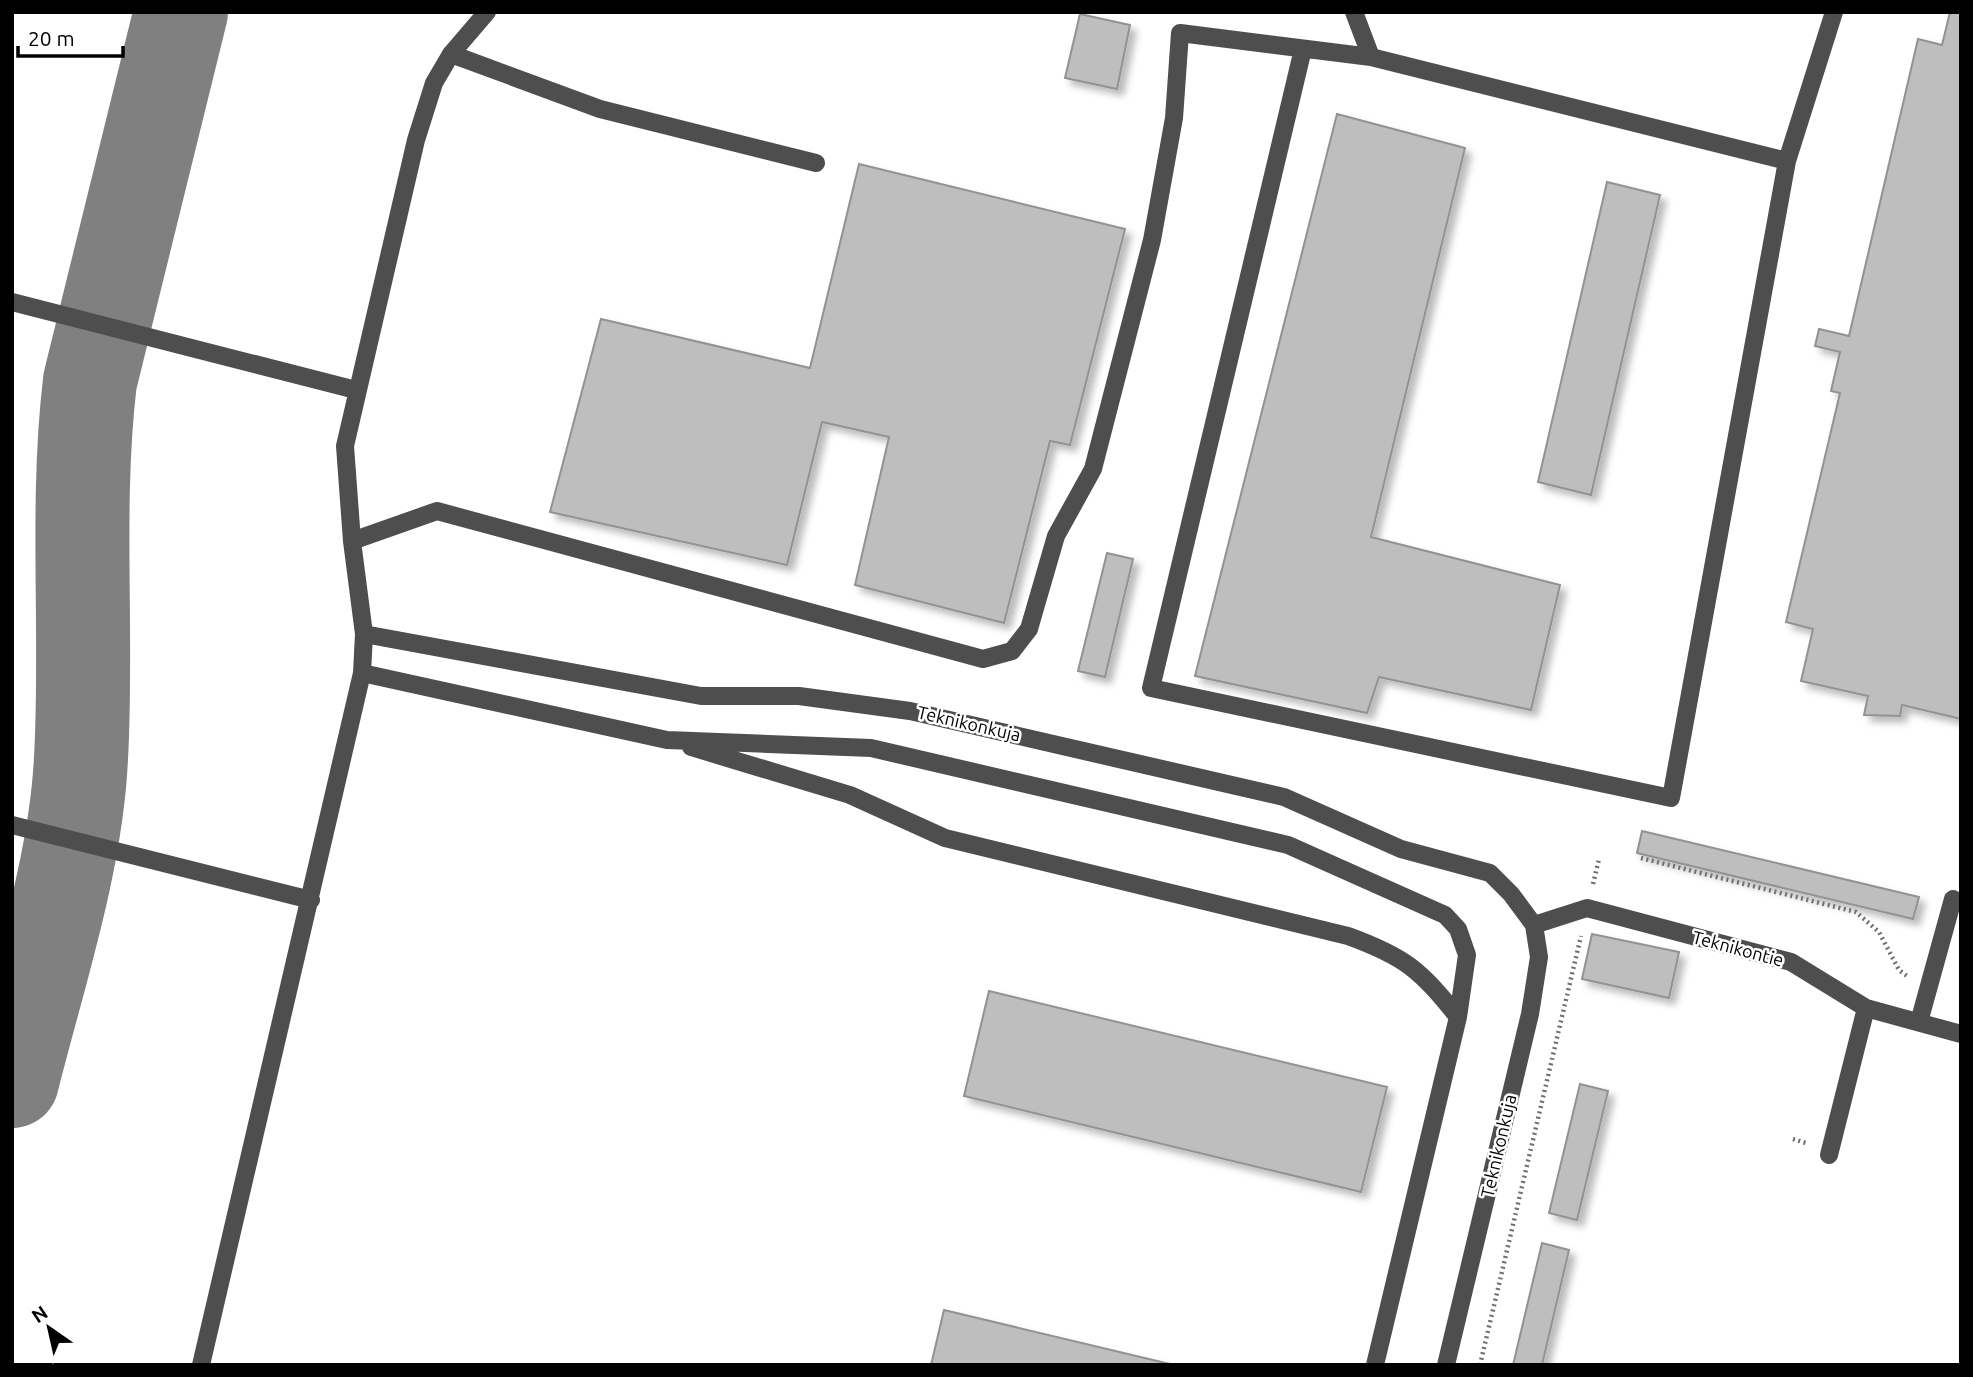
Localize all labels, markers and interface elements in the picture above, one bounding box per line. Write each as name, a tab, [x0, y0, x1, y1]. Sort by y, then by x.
scale bar	[18, 14, 122, 58]
text: 20 m	[28, 26, 75, 50]
street label: Teknikonkuja	[916, 701, 1023, 745]
street label: Teknikontie	[1690, 926, 1786, 970]
street label: Teknikonkuja	[1476, 1092, 1520, 1199]
north arrow	[14, 1293, 84, 1363]
text: N	[27, 1301, 52, 1327]

